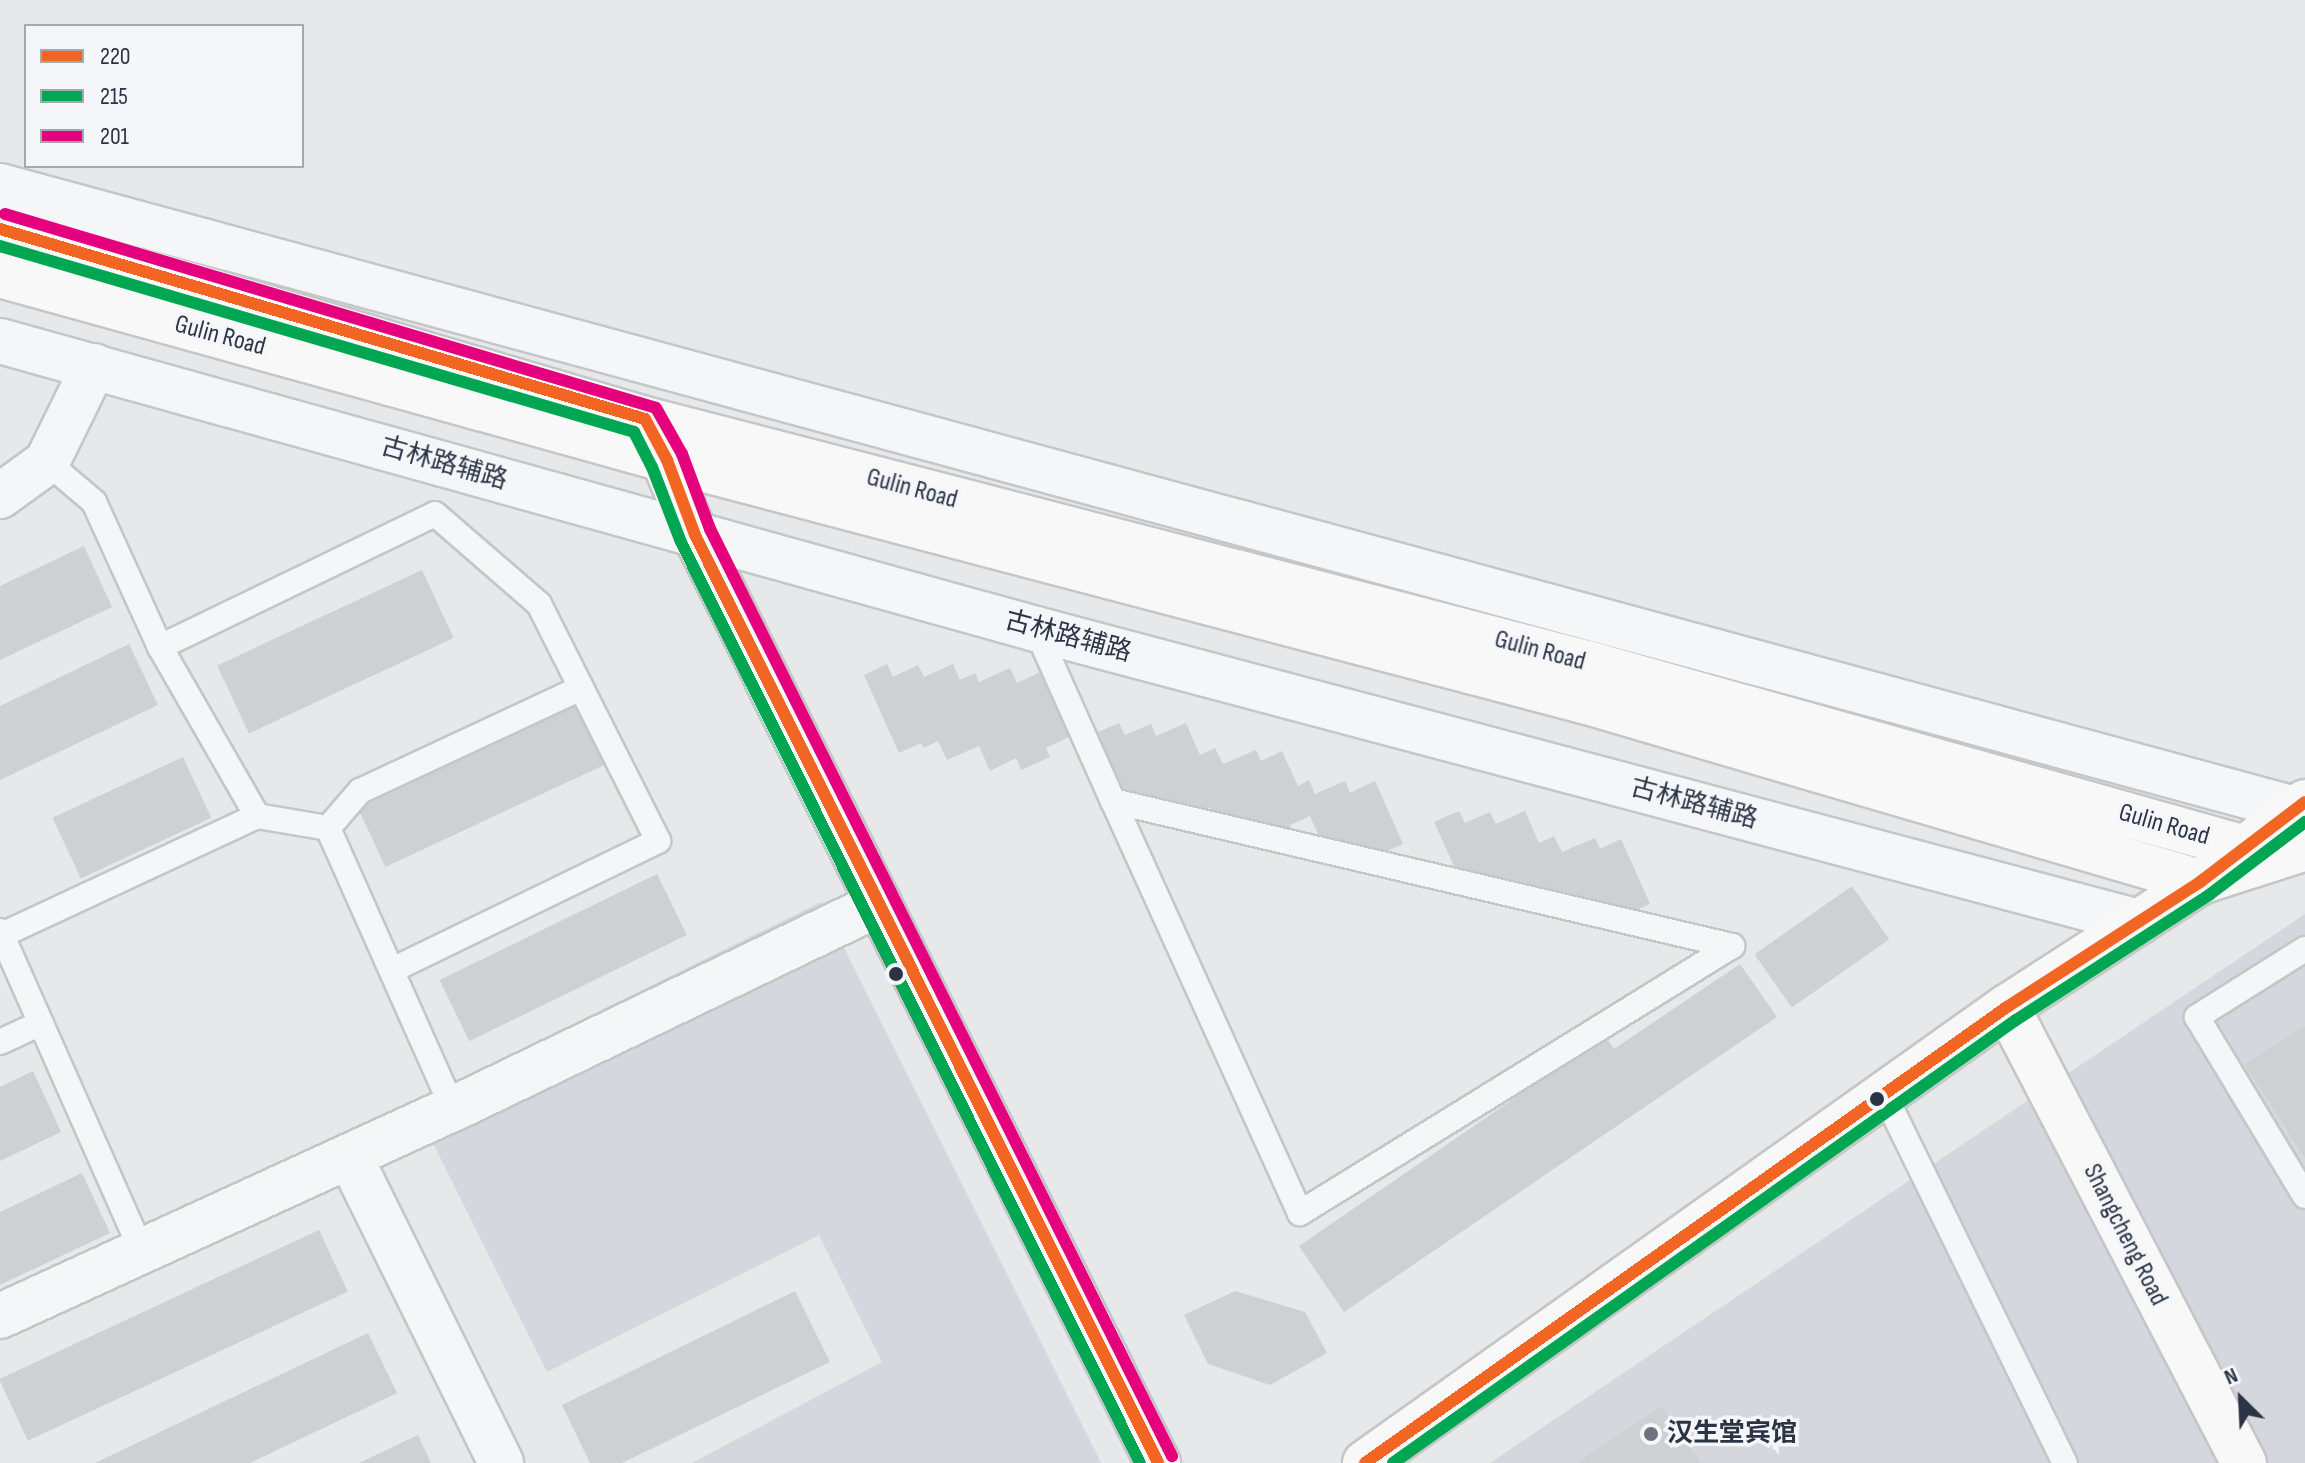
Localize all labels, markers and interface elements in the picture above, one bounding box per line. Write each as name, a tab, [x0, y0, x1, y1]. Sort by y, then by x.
legend	[24, 24, 304, 168]
text: 220	[100, 42, 131, 71]
text: 215	[100, 82, 128, 111]
text: 201	[100, 122, 129, 151]
street label: Gulin Road	[171, 309, 269, 363]
street label: 古林路辅路	[377, 431, 511, 497]
street label: Gulin Road	[863, 462, 961, 516]
street label: 古林路辅路	[1001, 605, 1135, 669]
street label: Gulin Road	[1491, 624, 1589, 678]
street label: 古林路辅路	[1627, 772, 1761, 836]
street label: Gulin Road	[2115, 797, 2213, 853]
unlabelled marker	[888, 966, 904, 982]
unlabelled marker	[1869, 1091, 1885, 1107]
street label: Shangcheng Road	[2076, 1159, 2174, 1311]
north arrow	[2201, 1359, 2281, 1439]
text: N	[2220, 1362, 2242, 1391]
place label: 汉生堂宾馆	[1667, 1418, 1797, 1450]
marker: 汉生堂宾馆	[1642, 1425, 1660, 1443]

